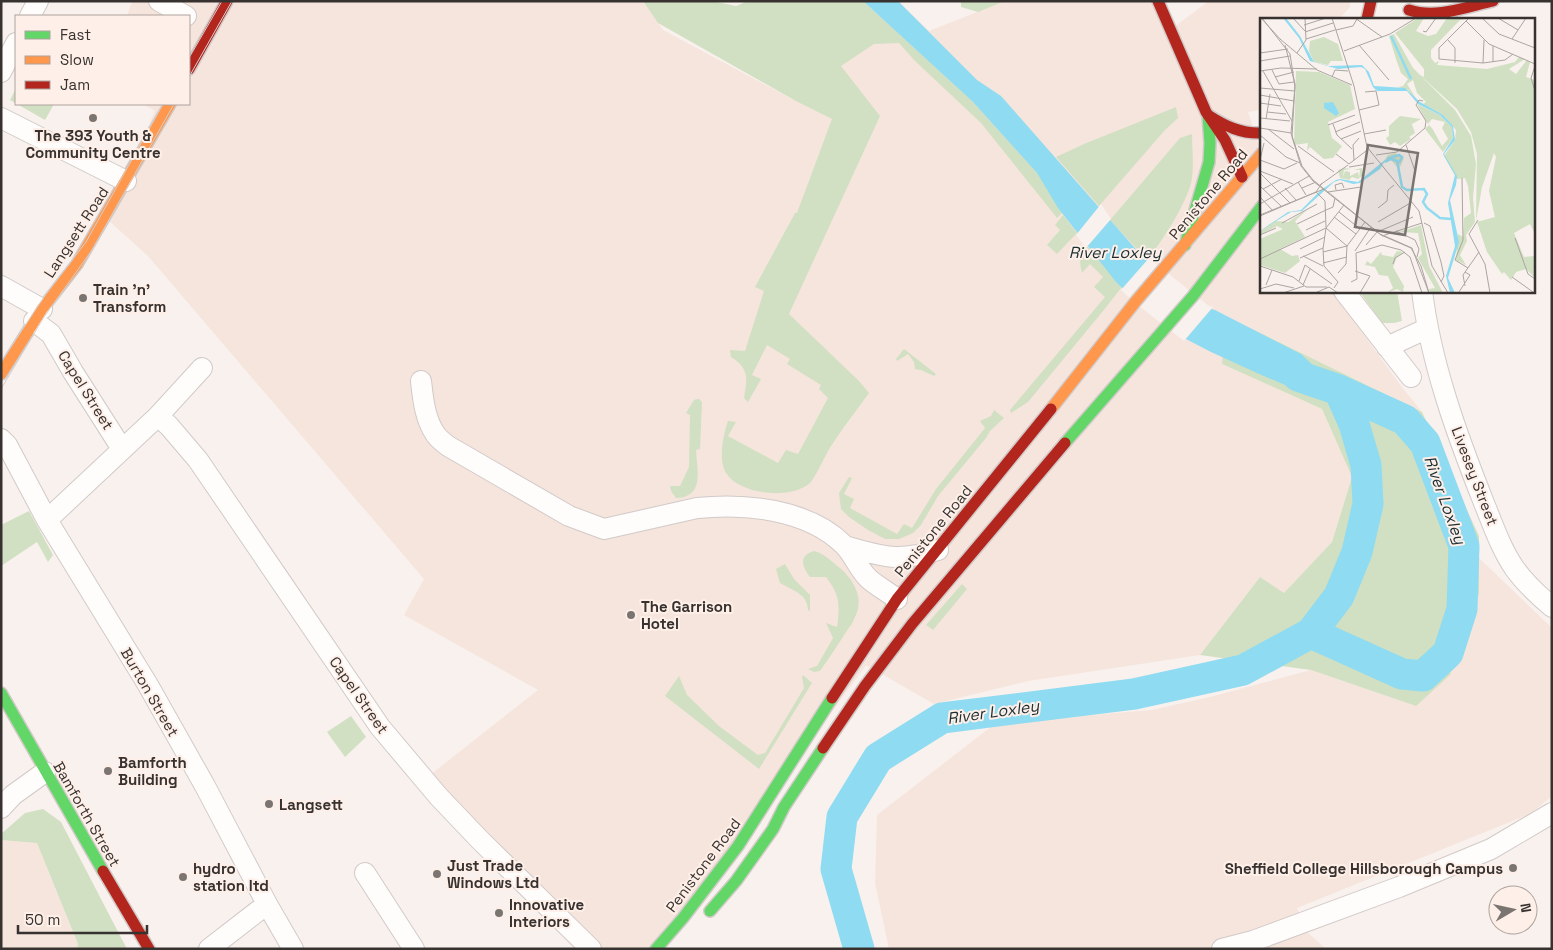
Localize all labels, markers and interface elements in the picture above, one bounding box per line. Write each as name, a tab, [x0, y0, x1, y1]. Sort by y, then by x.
legend	[15, 15, 190, 105]
inset map	[1260, 18, 1536, 292]
text: Fast	[60, 25, 91, 44]
text: Slow	[60, 50, 94, 69]
text: Jam	[60, 75, 90, 94]
marker: The 393 Youth & Community Centre	[87, 112, 99, 124]
place label: The 393 Youth & Community Centre	[25, 126, 161, 162]
street label: Penistone Road	[1164, 145, 1252, 243]
street label: Langsett Road	[39, 183, 113, 281]
water label: River Loxley	[1069, 242, 1163, 263]
place label: Train 'n' Transform	[93, 280, 166, 316]
marker: Train 'n' Transform	[77, 292, 89, 304]
street label: Capel Street	[54, 347, 118, 433]
street label: Livesey Street	[1447, 424, 1503, 528]
water label: River Loxley	[1419, 453, 1471, 548]
street label: Penistone Road	[890, 481, 976, 581]
place label: The Garrison Hotel	[641, 597, 732, 633]
marker: The Garrison Hotel	[625, 609, 637, 621]
street label: Burton Street	[117, 644, 183, 740]
street label: Capel Street	[325, 653, 393, 737]
water label: River Loxley	[946, 695, 1042, 729]
place label: Bamforth Building	[118, 753, 187, 789]
street label: Bamforth Street	[49, 758, 125, 870]
marker: Bamforth Building	[102, 765, 114, 777]
place label: Langsett	[279, 795, 343, 814]
marker: Langsett	[263, 798, 275, 810]
street label: Penistone Road	[661, 814, 745, 916]
place label: Just Trade Windows Ltd	[447, 856, 539, 892]
place label: hydro station ltd	[193, 859, 269, 895]
place label: Sheffield College Hillsborough Campus	[1225, 859, 1503, 878]
marker: Sheffield College Hillsborough Campus	[1507, 862, 1519, 874]
marker: Just Trade Windows Ltd	[431, 868, 443, 880]
marker: hydro station ltd	[177, 871, 189, 883]
north arrow	[1488, 885, 1538, 935]
place label: Innovative Interiors	[509, 895, 584, 931]
scale bar	[18, 902, 146, 934]
text: N	[1516, 902, 1535, 914]
marker: Innovative Interiors	[493, 907, 505, 919]
text: 50 m	[25, 910, 60, 929]

